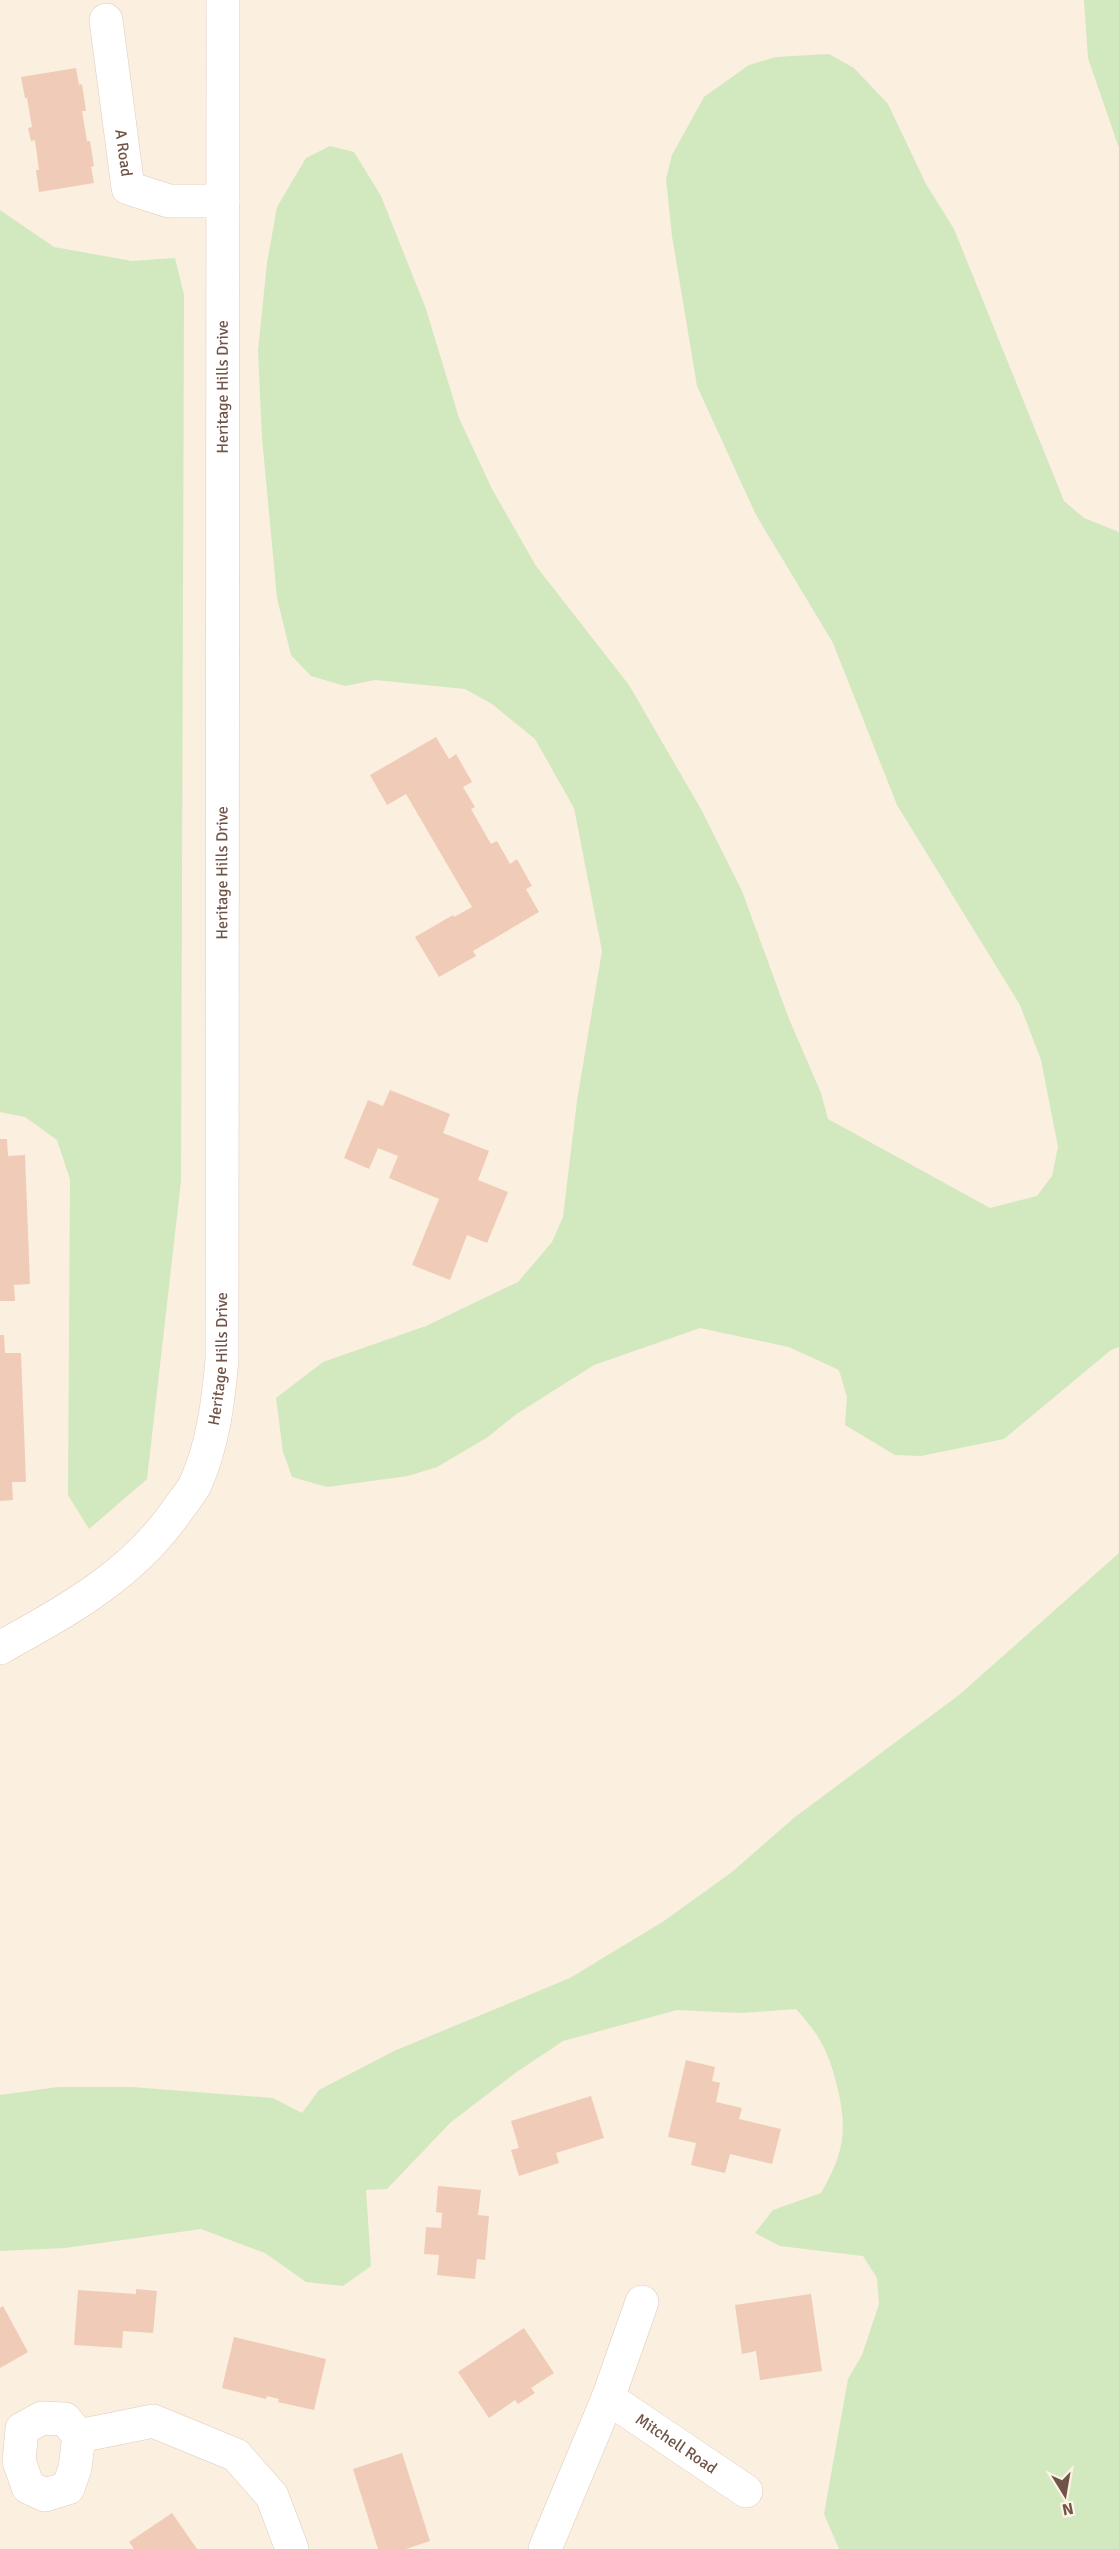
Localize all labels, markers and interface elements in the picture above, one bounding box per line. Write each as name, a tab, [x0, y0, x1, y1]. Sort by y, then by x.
street label: A Road	[110, 128, 136, 178]
street label: Heritage Hills Drive	[213, 320, 233, 454]
street label: Heritage Hills Drive	[212, 806, 232, 940]
street label: Heritage Hills Drive	[204, 1292, 232, 1427]
street label: Mitchell Road	[631, 2409, 721, 2478]
north arrow	[1035, 2465, 1095, 2525]
text: N	[1060, 2498, 1075, 2520]

